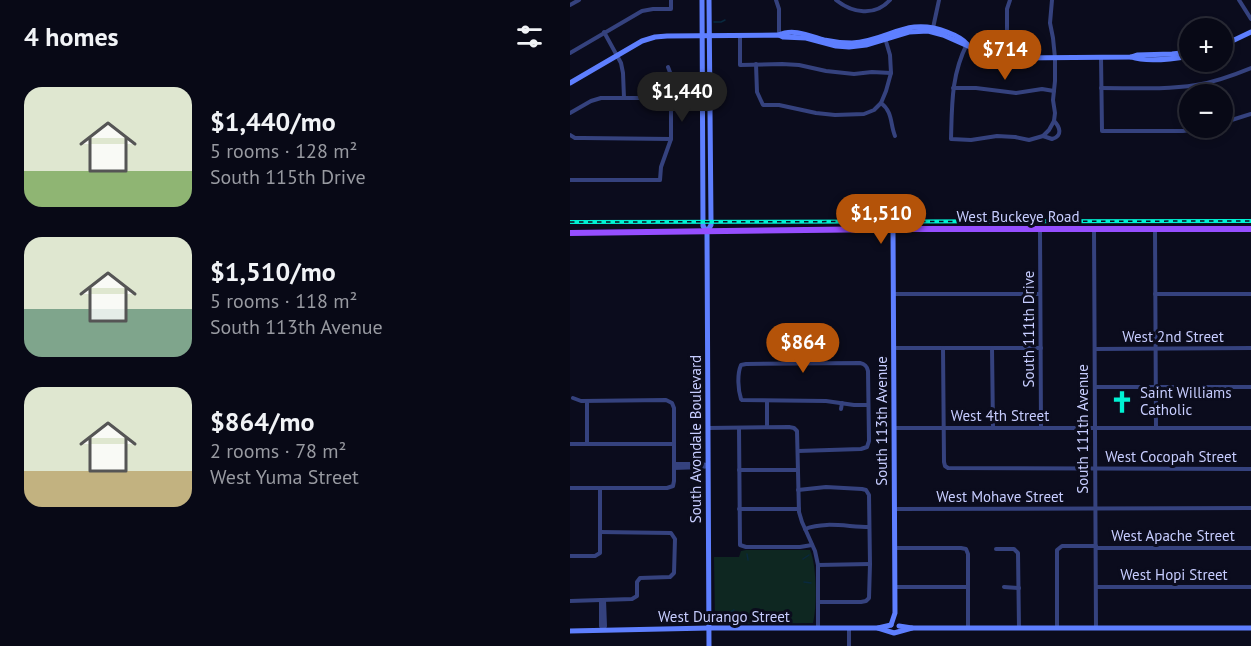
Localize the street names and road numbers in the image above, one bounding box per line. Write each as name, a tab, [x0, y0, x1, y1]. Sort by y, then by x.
street label: West Buckeye Road	[957, 207, 1079, 226]
street label: South 111th Drive	[1019, 271, 1038, 387]
street label: West 2nd Street	[1122, 327, 1224, 346]
street label: South Avondale Boulevard	[686, 355, 705, 523]
street label: South 113th Avenue	[872, 356, 891, 486]
street label: South 111th Avenue	[1073, 364, 1092, 494]
street label: West 4th Street	[951, 406, 1049, 425]
street label: West Cocopah Street	[1105, 447, 1237, 466]
street label: West Mohave Street	[936, 487, 1064, 506]
street label: West Apache Street	[1111, 526, 1235, 545]
street label: West Hopi Street	[1120, 565, 1228, 584]
street label: West Durango Street	[658, 607, 790, 626]

